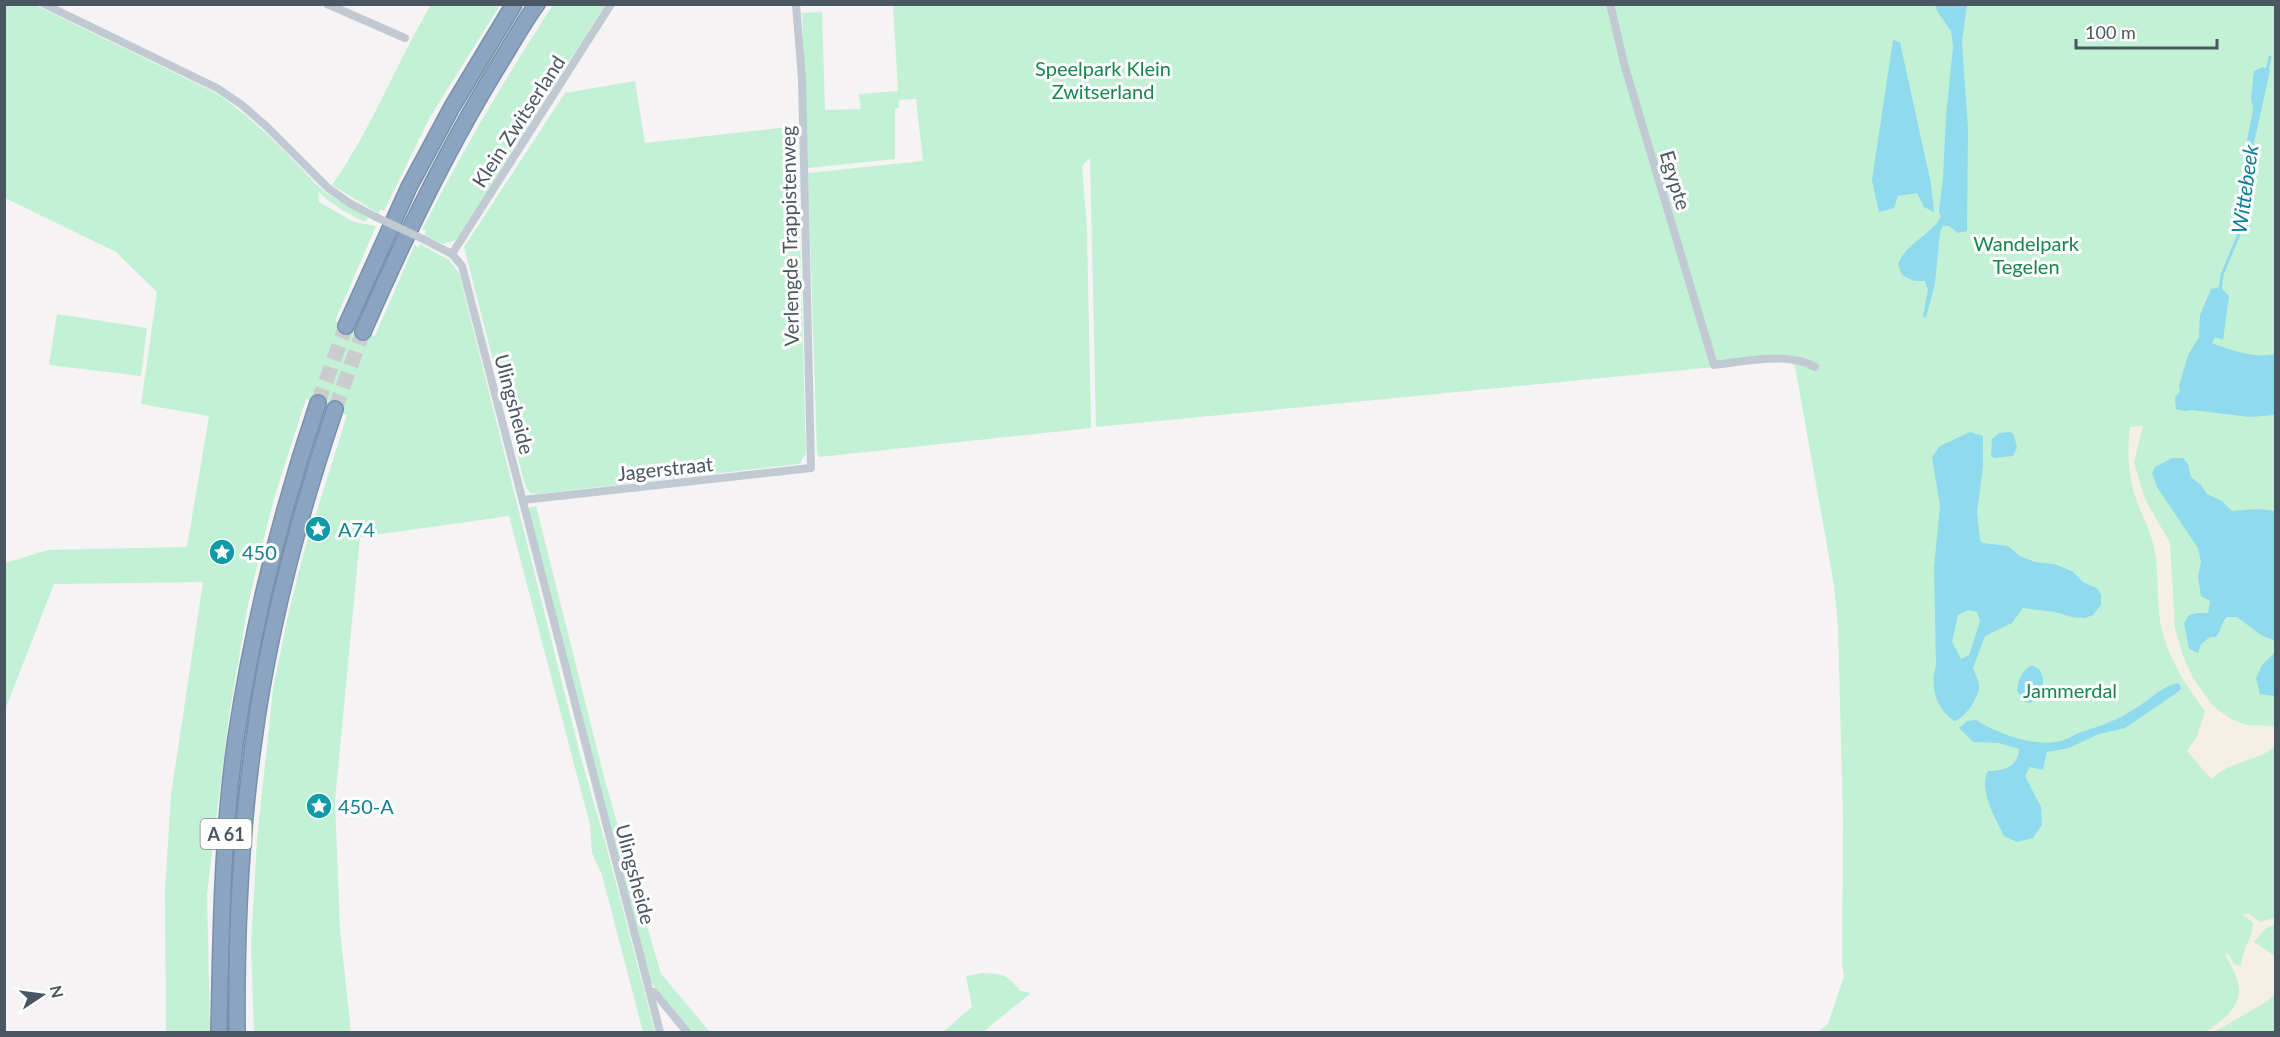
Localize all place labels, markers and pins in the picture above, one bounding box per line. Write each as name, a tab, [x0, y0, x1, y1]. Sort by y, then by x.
place icon: A74	[303, 514, 333, 544]
place label: A74	[338, 517, 375, 541]
place icon: 450	[207, 537, 237, 567]
place label: 450	[242, 540, 277, 564]
place icon: 450-A	[304, 791, 334, 821]
place label: 450-A	[338, 794, 394, 818]

